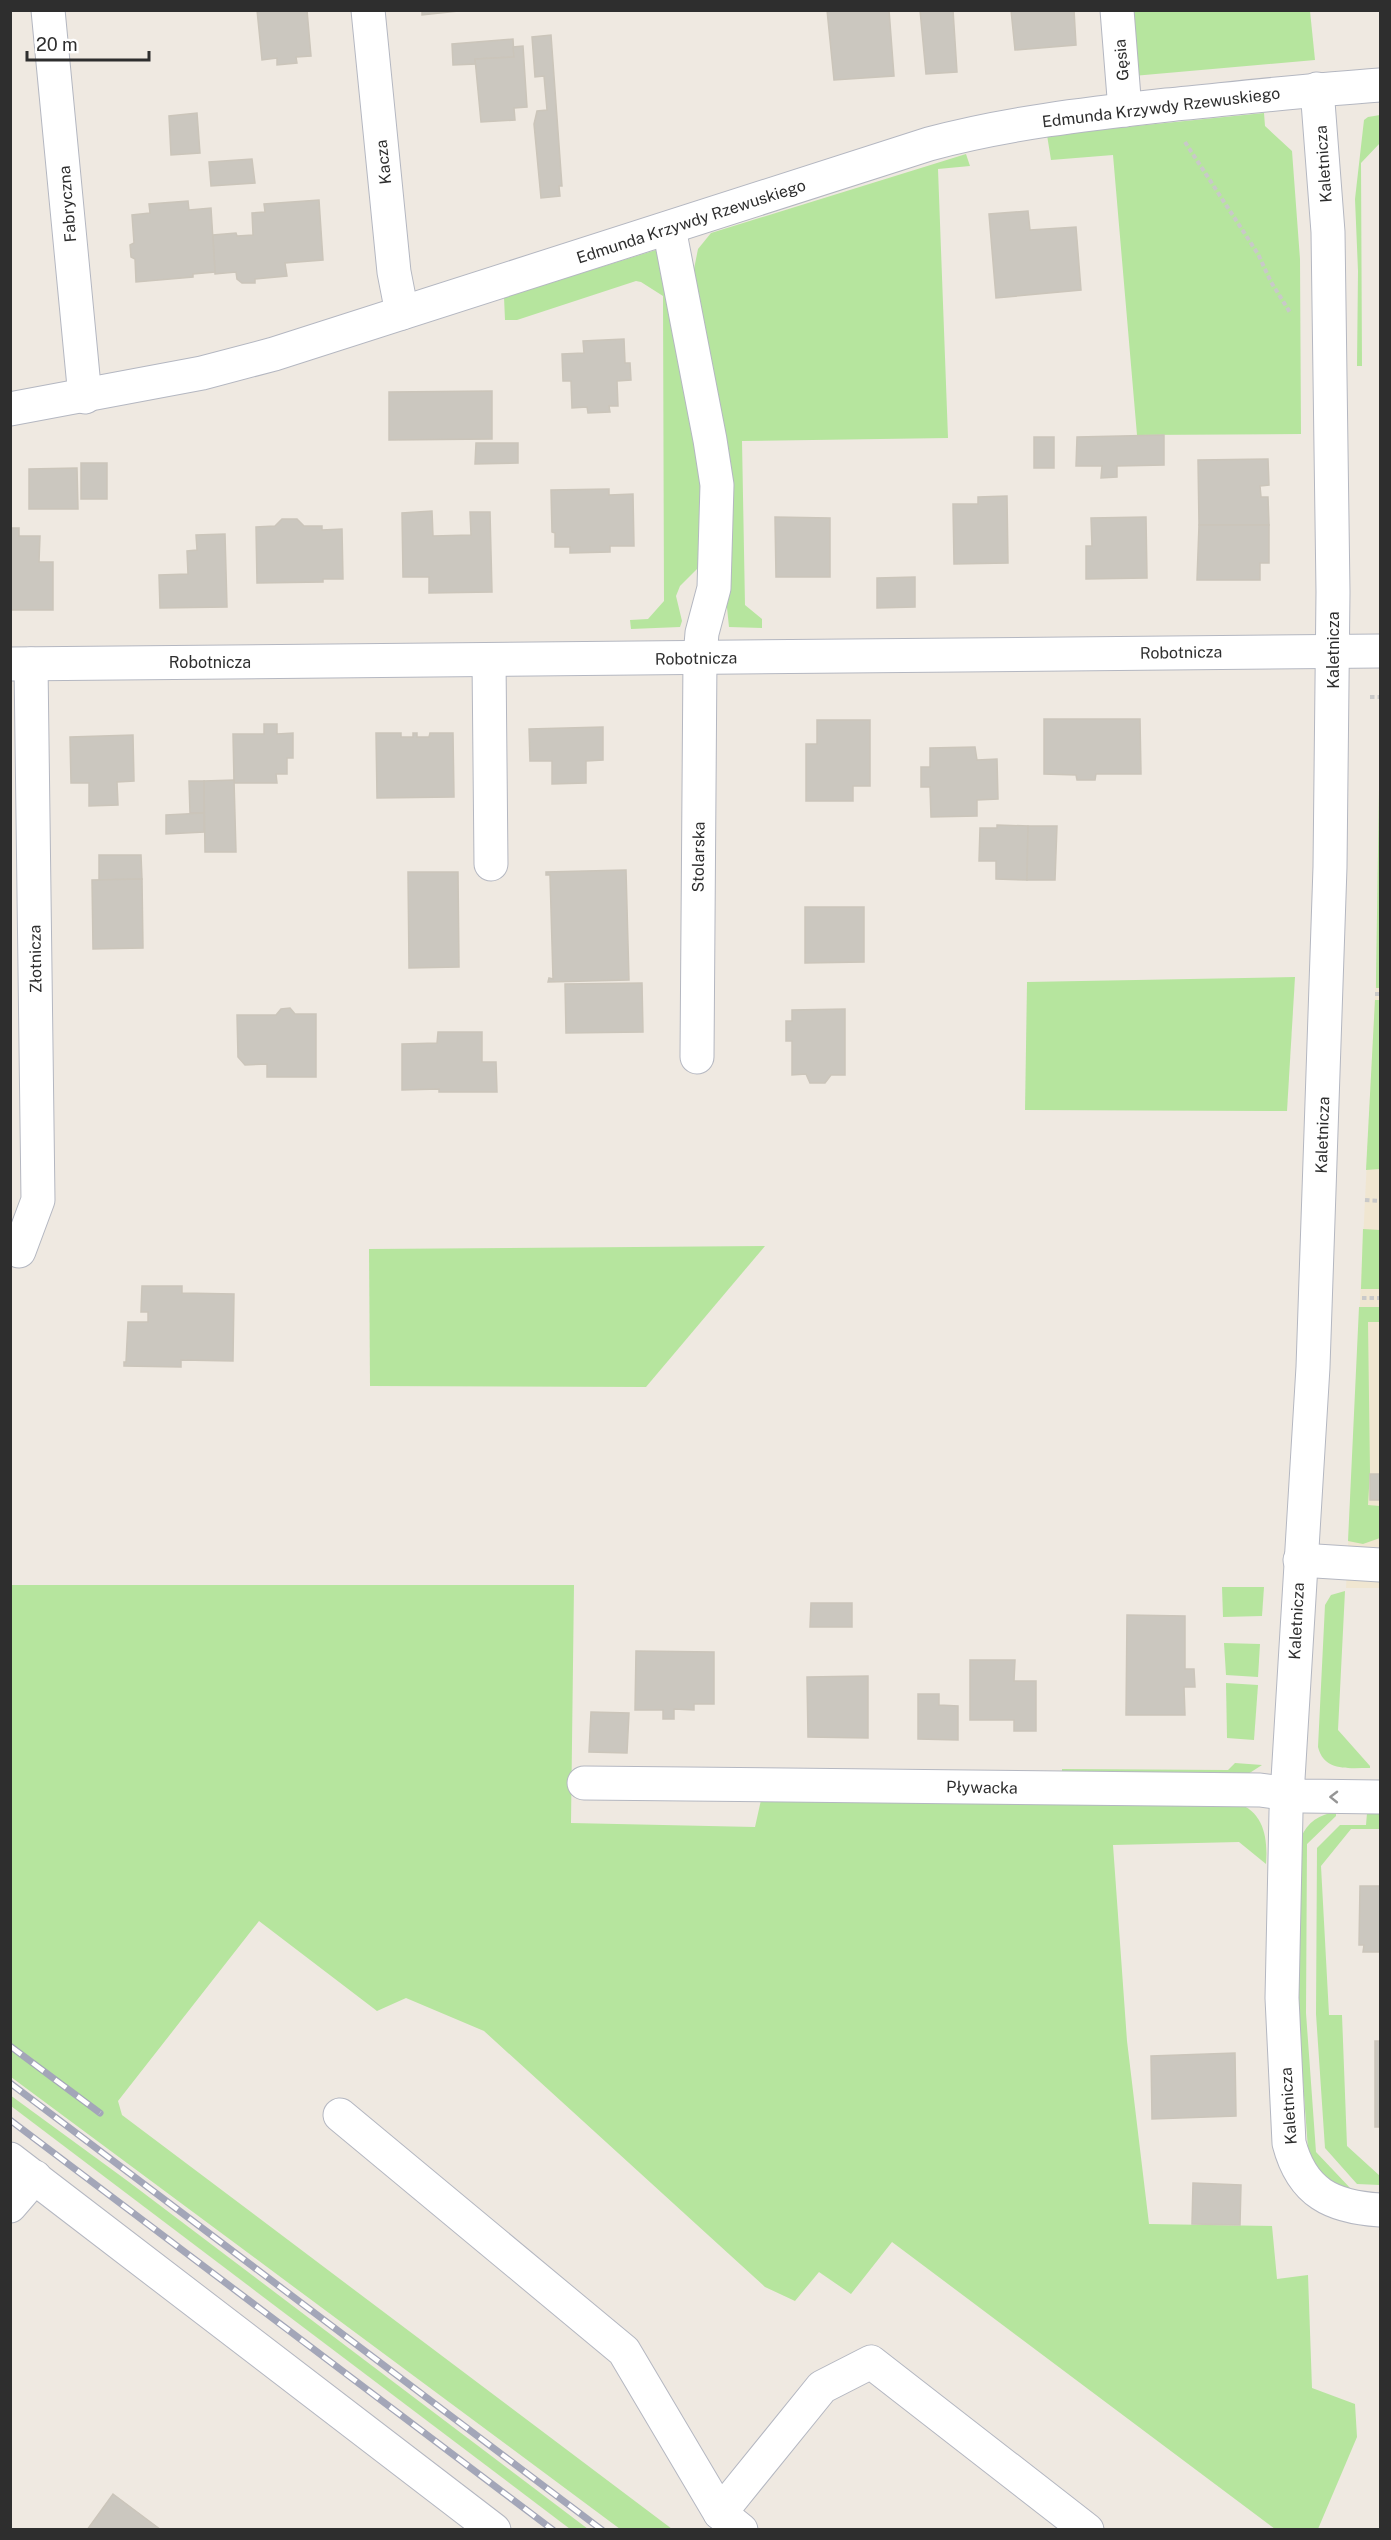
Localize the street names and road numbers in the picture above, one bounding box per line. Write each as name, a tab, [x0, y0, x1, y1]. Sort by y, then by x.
street label: Gęsia	[1110, 38, 1133, 82]
street label: Edmunda Krzywdy Rzewuskiego	[1041, 83, 1281, 132]
street label: Kaletnicza	[1311, 125, 1336, 203]
street label: Kacza	[372, 139, 395, 185]
street label: Fabryczna	[55, 165, 80, 243]
street label: Edmunda Krzywdy Rzewuskiego	[574, 175, 808, 268]
street label: Kaletnicza	[1324, 611, 1343, 689]
street label: Robotnicza	[1140, 642, 1222, 663]
street label: Robotnicza	[655, 648, 737, 669]
street label: Robotnicza	[169, 653, 251, 672]
street label: Stolarska	[688, 821, 709, 893]
street label: Złotnicza	[25, 925, 46, 993]
street label: Kaletnicza	[1312, 1096, 1333, 1174]
street label: Kaletnicza	[1285, 1582, 1308, 1660]
street label: Pływacka	[946, 1777, 1018, 1798]
street label: Kaletnicza	[1276, 2067, 1301, 2145]

